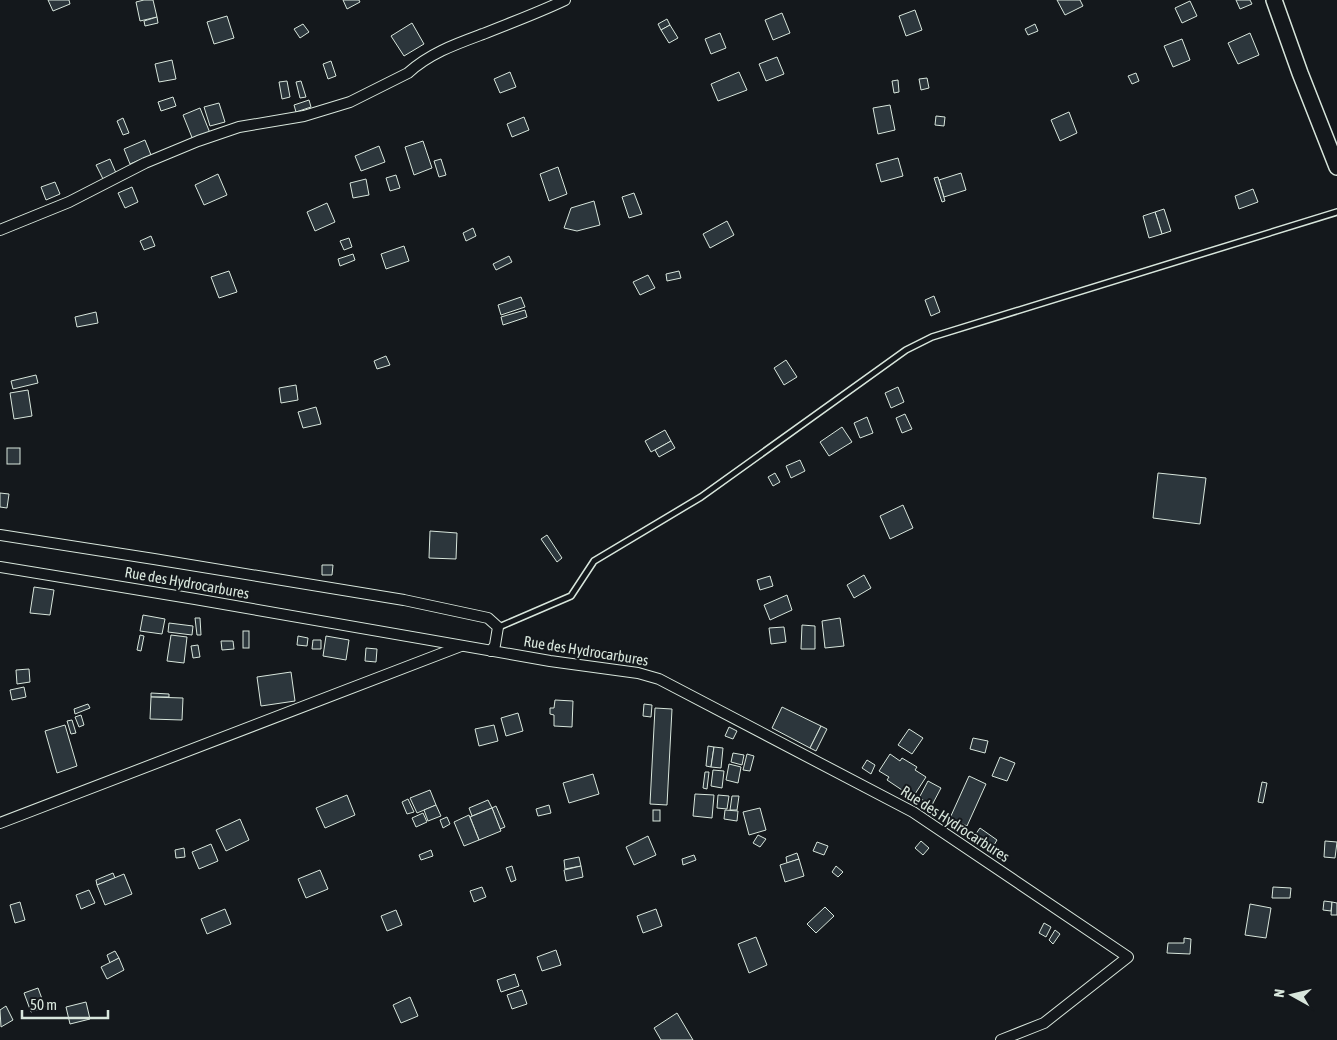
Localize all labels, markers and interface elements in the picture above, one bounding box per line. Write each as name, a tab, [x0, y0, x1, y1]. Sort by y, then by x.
street label: Rue des Hydrocarbures	[124, 563, 251, 602]
street label: Rue des Hydrocarbures	[523, 632, 650, 669]
street label: Rue des Hydrocarbures	[898, 782, 1013, 865]
north arrow	[1267, 970, 1317, 1020]
scale bar	[22, 988, 109, 1020]
text: N	[1271, 988, 1288, 998]
text: 50 m	[30, 996, 57, 1013]

